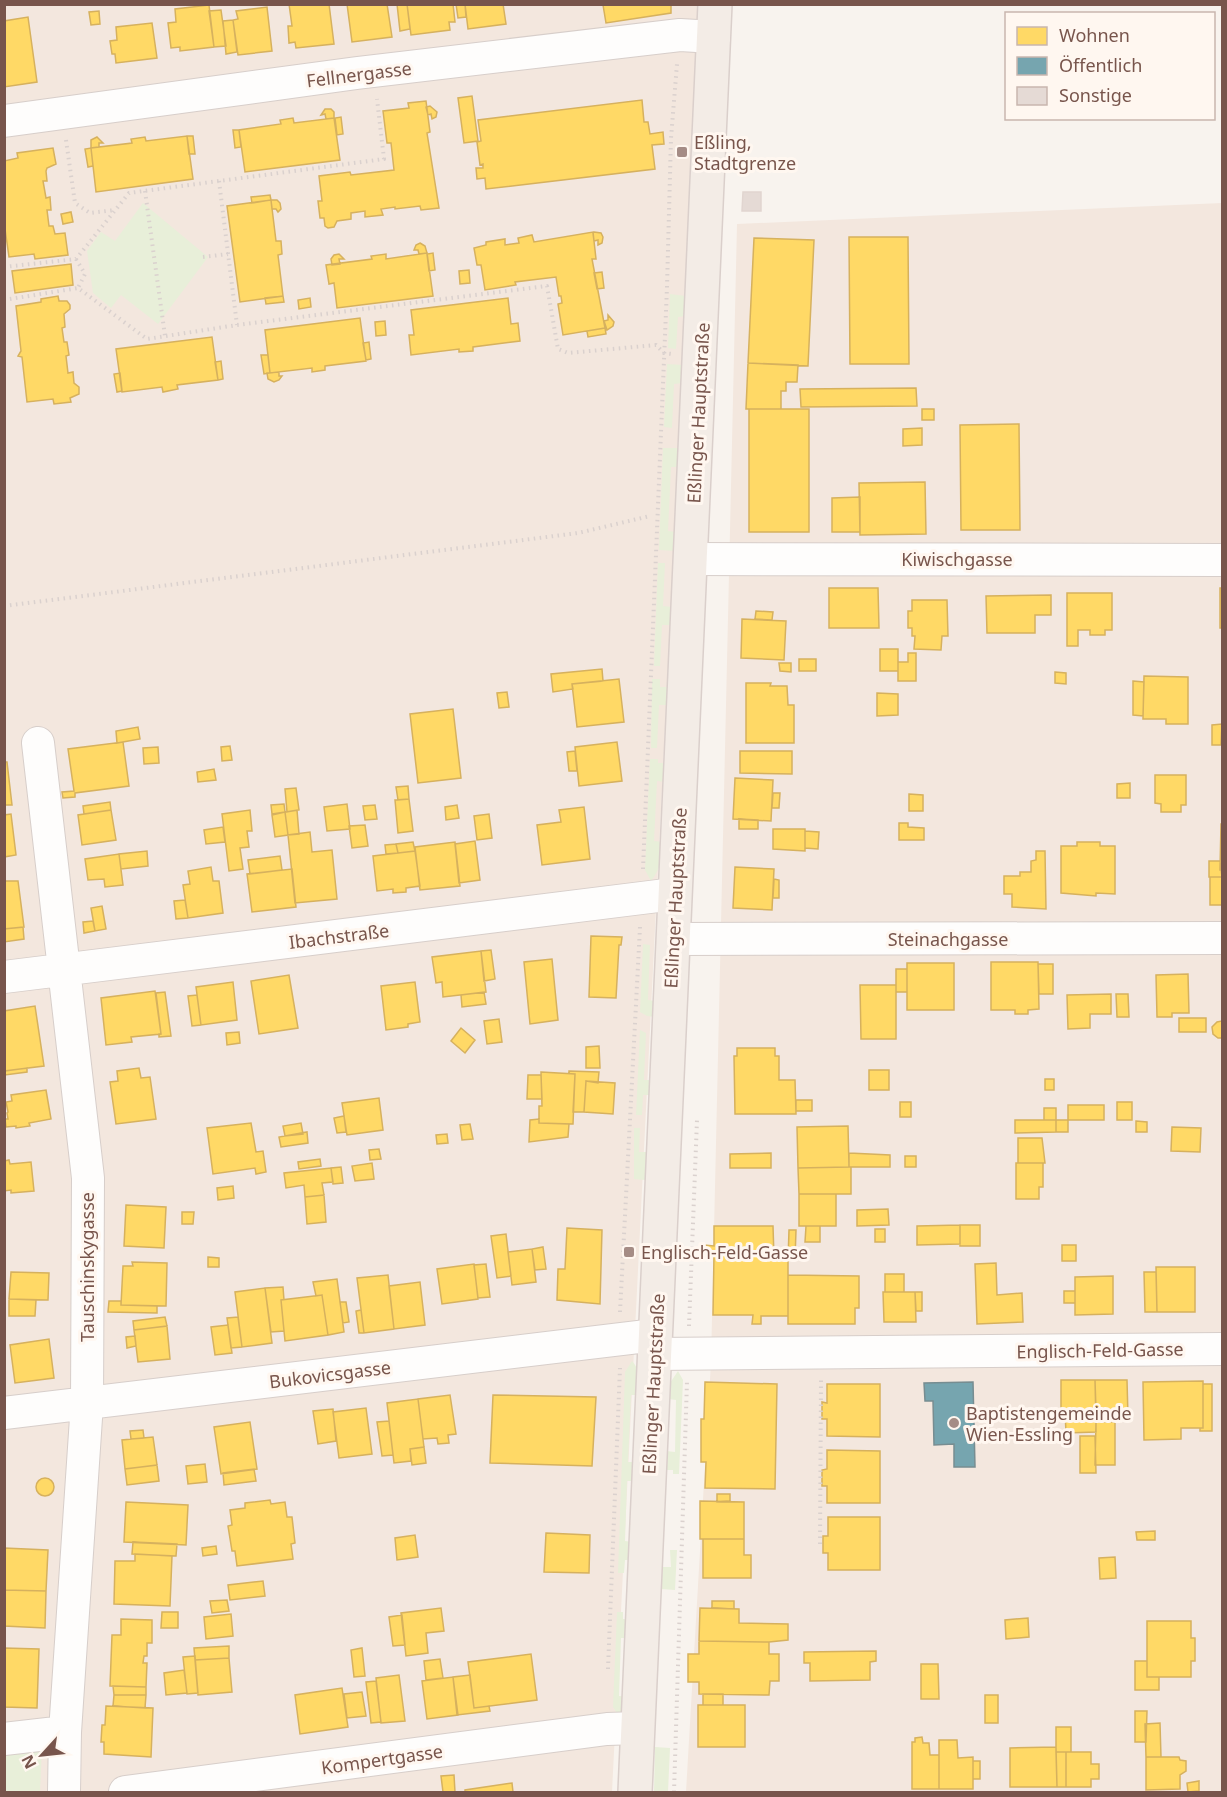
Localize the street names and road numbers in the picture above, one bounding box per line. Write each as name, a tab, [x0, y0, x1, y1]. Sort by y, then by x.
street label: Fellnergasse	[305, 56, 413, 92]
street label: Eßlinger Hauptstraße	[681, 322, 715, 504]
street label: Kiwischgasse	[901, 547, 1013, 571]
street label: Eßlinger Hauptstraße	[658, 807, 692, 989]
street label: Ibachstraße	[287, 918, 391, 954]
street label: Steinachgasse	[888, 927, 1008, 951]
street label: Tauschinskygasse	[75, 1192, 99, 1342]
street label: Eßlinger Hauptstraße	[636, 1293, 670, 1475]
street label: Englisch-Feld-Gasse	[1016, 1337, 1184, 1363]
street label: Bukovicsgasse	[268, 1355, 392, 1393]
street label: Kompertgasse	[320, 1739, 444, 1779]

